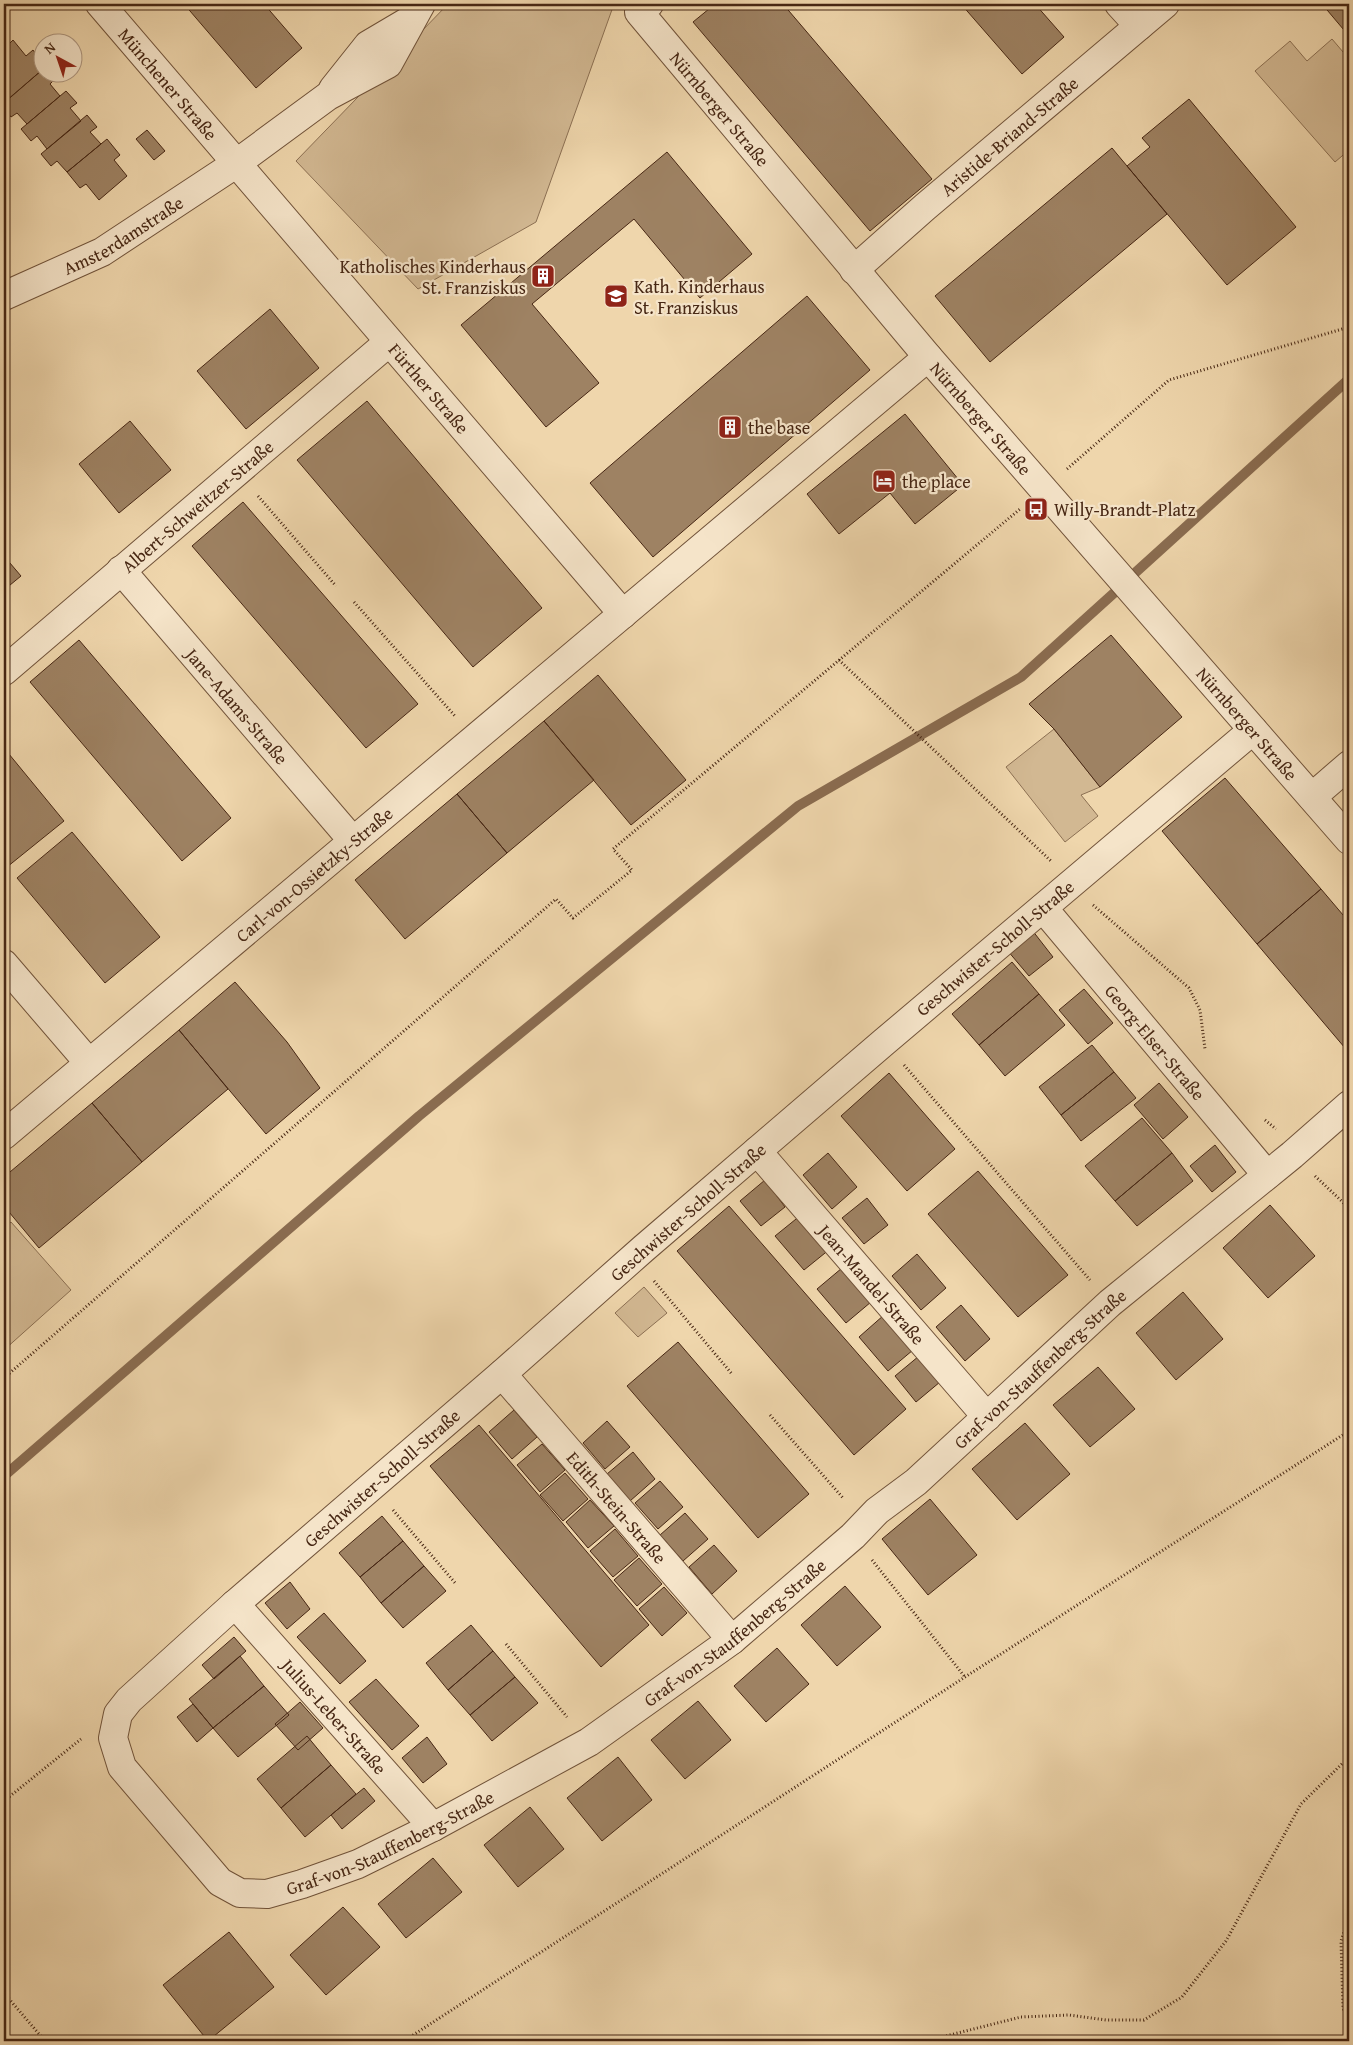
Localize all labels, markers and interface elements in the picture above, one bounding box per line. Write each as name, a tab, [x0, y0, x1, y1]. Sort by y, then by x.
street label: Münchener Straße	[112, 21, 224, 146]
north arrow	[32, 32, 82, 82]
text: N	[40, 37, 60, 59]
street label: Nürnberger Straße	[664, 45, 776, 172]
street label: Aristide-Briand-Straße	[934, 70, 1084, 202]
street label: Amsterdamstraße	[59, 189, 188, 281]
place label: Katholisches Kinderhaus St. Franziskus	[340, 253, 526, 301]
building icon: Katholisches Kinderhaus St. Franziskus	[530, 263, 556, 289]
place label: Kath. Kinderhaus St. Franziskus	[634, 273, 765, 321]
school or university icon: Kath. Kinderhaus St. Franziskus	[603, 283, 629, 309]
street label: Fürther Straße	[383, 337, 476, 440]
street label: Nürnberger Straße	[924, 355, 1038, 481]
building icon: the base	[717, 414, 743, 440]
place label: the base	[748, 414, 810, 441]
street label: Albert-Schweitzer-Straße	[115, 433, 279, 579]
hotel icon: the place	[871, 468, 897, 494]
place label: the place	[902, 468, 971, 495]
bus stop icon: Willy-Brandt-Platz	[1023, 496, 1049, 522]
place label: Willy-Brandt-Platz	[1054, 496, 1195, 523]
street label: Jane-Adams-Straße	[178, 640, 295, 770]
street label: Nürnberger Straße	[1190, 661, 1305, 786]
street label: Carl-von-Ossietzky-Straße	[229, 800, 398, 948]
street label: Geschwister-Scholl-Straße	[910, 874, 1080, 1022]
street label: Georg-Elser-Straße	[1099, 978, 1212, 1106]
street label: Geschwister-Scholl-Straße	[604, 1136, 772, 1288]
street label: Jean-Mandel-Straße	[811, 1216, 932, 1350]
street label: Graf-von-Stauffenberg-Straße	[947, 1282, 1132, 1455]
street label: Geschwister-Scholl-Straße	[298, 1402, 466, 1554]
street label: Edith-Stein-Straße	[561, 1445, 674, 1569]
street label: Graf-von-Stauffenberg-Straße	[638, 1552, 832, 1713]
street label: Julius-Leber-Straße	[274, 1651, 394, 1780]
street label: Graf-von-Stauffenberg-Straße	[283, 1783, 499, 1901]

